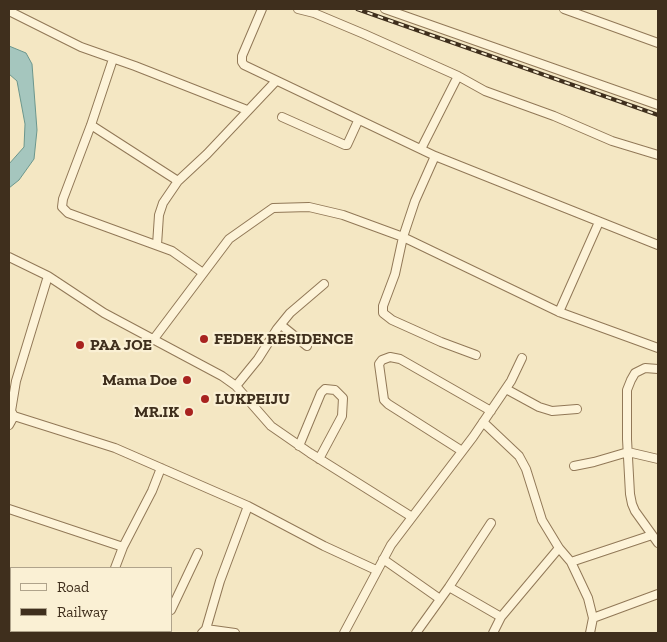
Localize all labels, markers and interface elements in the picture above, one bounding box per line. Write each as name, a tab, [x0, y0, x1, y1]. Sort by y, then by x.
place label: FEDEK RESIDENCE	[214, 329, 353, 349]
marker: FEDEK RESIDENCE	[198, 333, 210, 345]
place label: PAA JOE	[90, 335, 152, 355]
marker: PAA JOE	[74, 339, 86, 351]
place label: Mama Doe	[102, 370, 177, 390]
marker: Mama Doe	[181, 374, 193, 386]
place label: LUKPEIJU	[215, 389, 290, 409]
marker: LUKPEIJU	[199, 393, 211, 405]
place label: MR.IK	[134, 402, 179, 422]
marker: MR.IK	[183, 406, 195, 418]
legend	[10, 567, 172, 632]
text: Road	[57, 578, 89, 596]
text: Railway	[57, 603, 108, 621]

